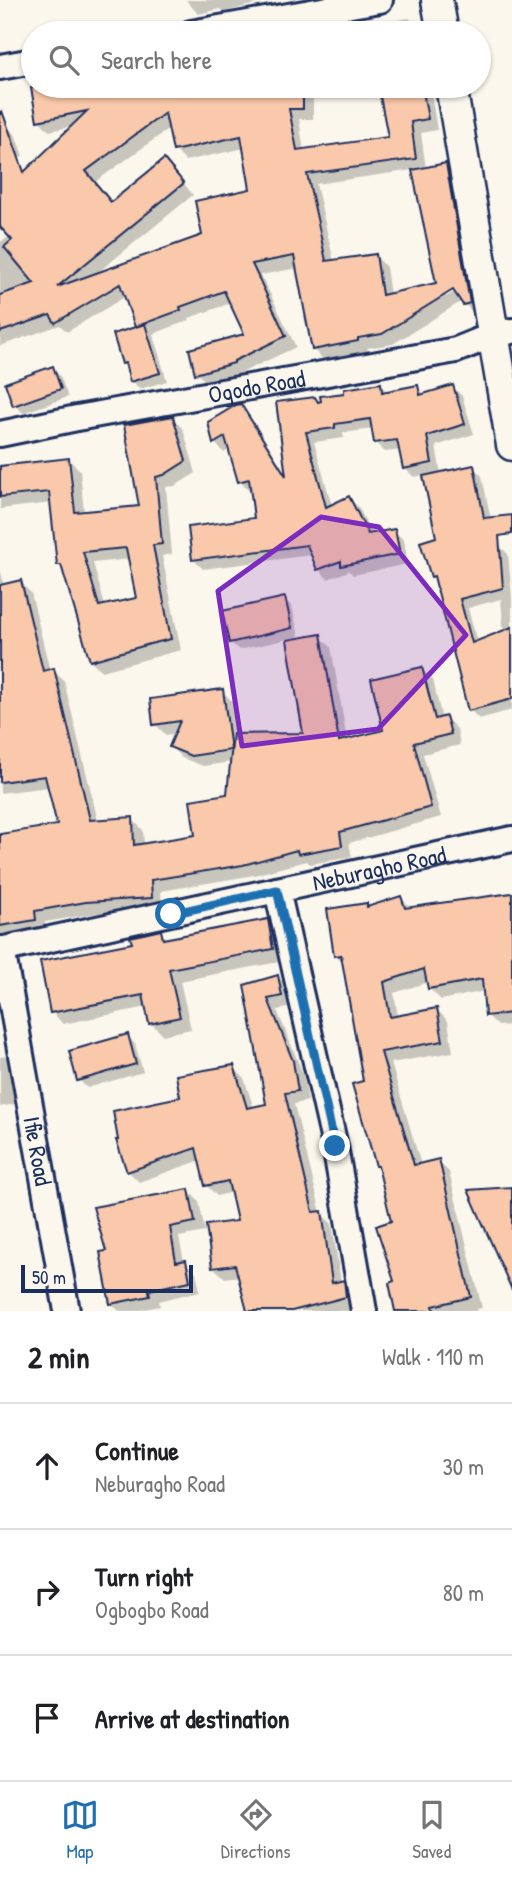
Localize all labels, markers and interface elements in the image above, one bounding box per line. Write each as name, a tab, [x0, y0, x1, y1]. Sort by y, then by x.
search box	[21, 21, 491, 98]
icon: search	[45, 41, 83, 79]
text: Search here	[101, 42, 212, 77]
street label: Ogodo Road	[206, 361, 307, 410]
street label: Neburagho Road	[309, 838, 449, 898]
route start	[155, 898, 186, 929]
street label: Ifie Road	[16, 1114, 60, 1188]
route end	[319, 1130, 350, 1161]
scale bar	[21, 1262, 192, 1294]
text: 50 m	[32, 1264, 66, 1290]
text: 2 min	[28, 1337, 90, 1377]
text: Walk · 110 m	[382, 1341, 484, 1372]
text: Continue	[95, 1433, 179, 1468]
icon: ahead	[28, 1447, 66, 1485]
text: 30 m	[442, 1451, 484, 1482]
text: Neburagho Road	[95, 1468, 225, 1499]
text: Turn right	[95, 1559, 193, 1594]
icon: right	[28, 1573, 66, 1611]
text: 80 m	[443, 1577, 484, 1608]
text: Ogbogbo Road	[95, 1594, 209, 1625]
icon: arrive	[28, 1699, 66, 1737]
text: Arrive at destination	[95, 1701, 290, 1736]
tab: Map	[61, 1796, 99, 1864]
tab: Directions	[221, 1796, 291, 1864]
tab: Saved	[412, 1796, 451, 1864]

